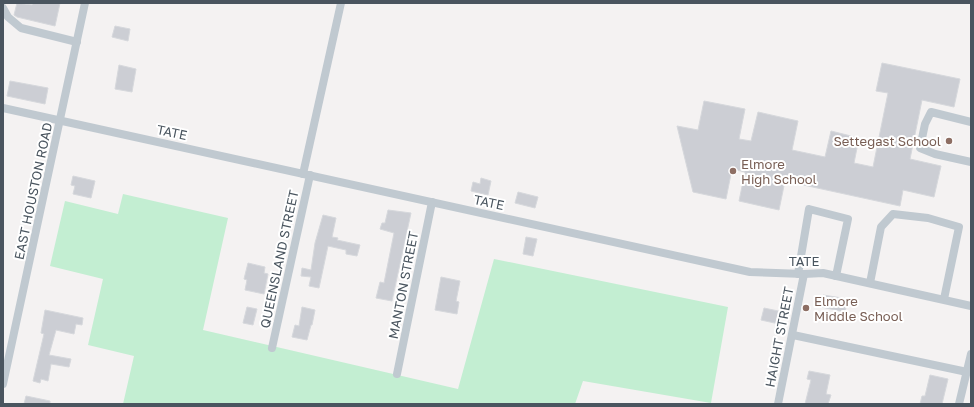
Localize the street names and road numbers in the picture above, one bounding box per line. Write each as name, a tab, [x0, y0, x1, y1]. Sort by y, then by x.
street label: EAST HOUSTON ROAD	[11, 121, 55, 261]
street label: TATE	[155, 121, 189, 143]
street label: QUEENSLAND STREET	[257, 188, 301, 330]
street label: TATE	[472, 191, 506, 213]
street label: MANTON STREET	[385, 230, 421, 340]
street label: TATE	[789, 253, 819, 269]
street label: HAIGHT STREET	[761, 285, 797, 389]

